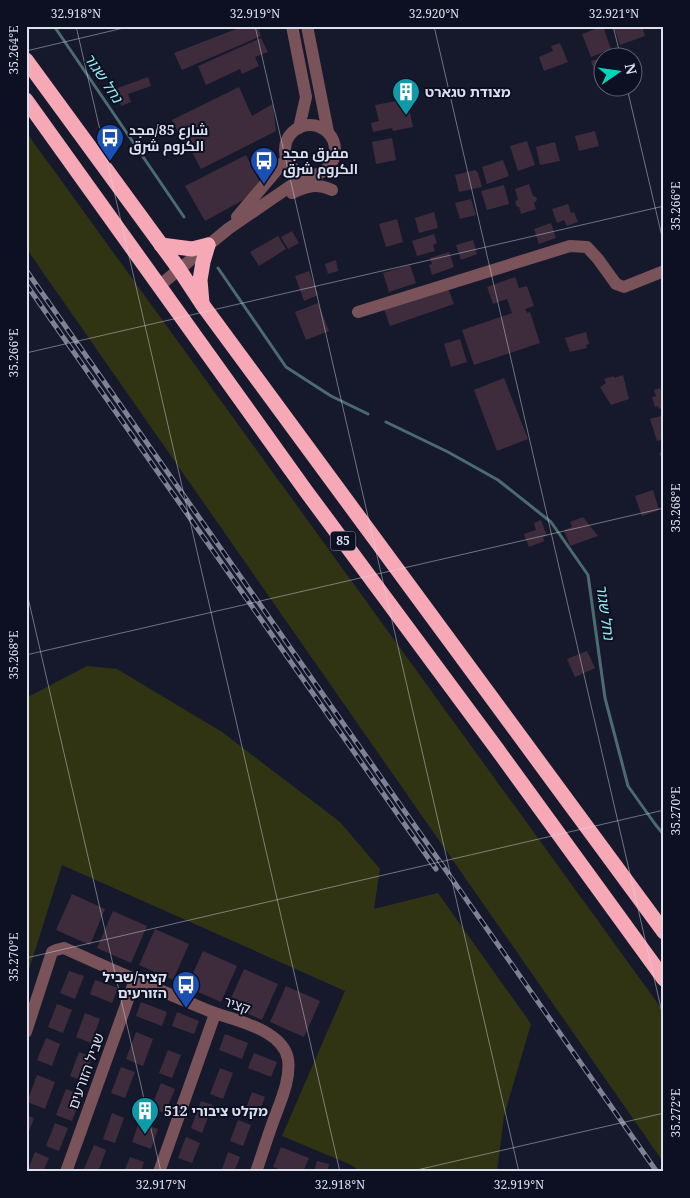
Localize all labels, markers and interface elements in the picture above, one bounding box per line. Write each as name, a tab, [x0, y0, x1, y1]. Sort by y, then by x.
text: 32.918°N	[51, 5, 101, 22]
text: 32.919°N	[230, 5, 280, 22]
text: 32.920°N	[409, 5, 459, 22]
text: 32.921°N	[589, 5, 639, 22]
text: 35.264°E	[5, 26, 22, 74]
north arrow	[592, 48, 642, 98]
water label: נחל שגור	[80, 49, 129, 107]
text: N	[621, 61, 642, 76]
building icon: מצודת טגארט	[391, 77, 421, 116]
place label: מצודת טגארט	[425, 82, 511, 101]
place label: شارع 85/مجد الكروم شرق	[129, 120, 208, 156]
bus stop icon: شارع 85/مجد الكروم شرق	[95, 123, 125, 162]
place label: مفرق مجد الكروم شرق	[283, 143, 358, 179]
bus stop icon: مفرق مجد الكروم شرق	[249, 146, 279, 185]
text: 35.266°E	[667, 182, 684, 230]
text: 35.266°E	[5, 329, 22, 377]
text: 35.268°E	[667, 484, 684, 532]
road number: 85	[330, 532, 356, 550]
water label: נחל שגור	[592, 583, 620, 642]
text: 35.268°E	[5, 631, 22, 679]
text: 35.270°E	[667, 787, 684, 835]
text: 35.270°E	[5, 933, 22, 981]
place label: קציר/שביל הזורעים	[102, 967, 167, 1002]
bus stop icon: קציר/שביל הזורעים	[171, 970, 201, 1009]
street label: קציר	[221, 991, 253, 1018]
street label: שביל הזורעים	[63, 1030, 108, 1111]
text: 35.272°E	[667, 1089, 684, 1137]
building icon: מקלט ציבורי 512	[130, 1096, 160, 1135]
place label: מקלט ציבורי 512	[164, 1101, 268, 1120]
text: 32.917°N	[136, 1176, 186, 1193]
text: 32.918°N	[315, 1176, 365, 1193]
text: 32.919°N	[494, 1176, 544, 1193]

